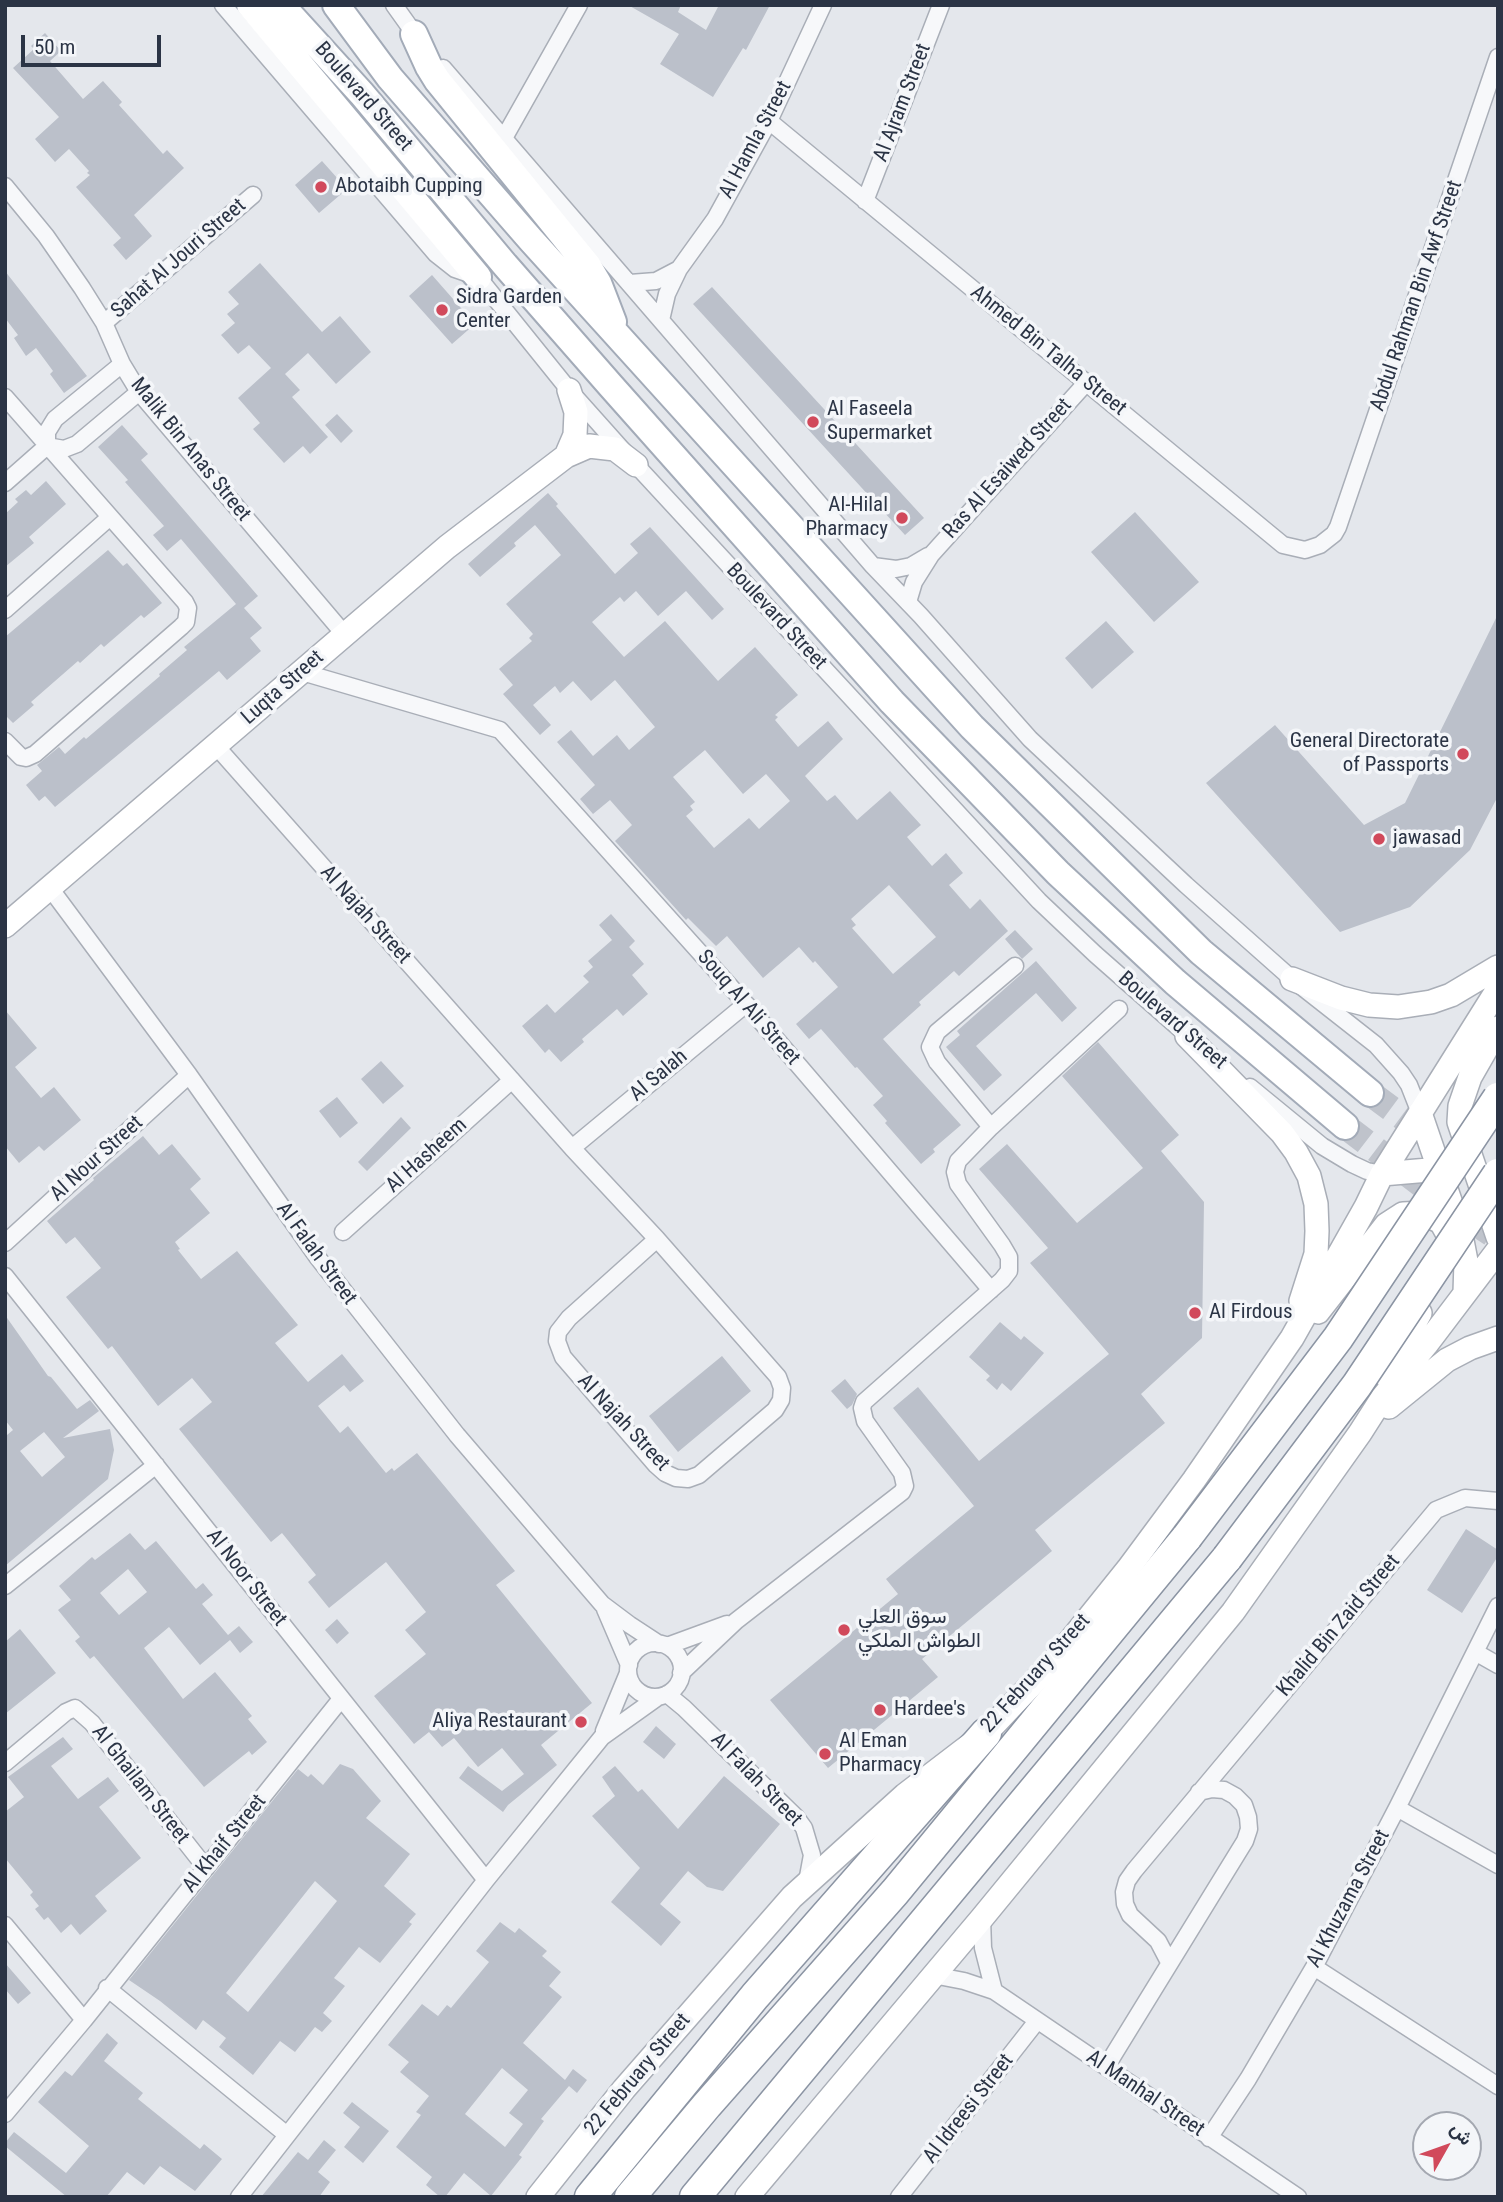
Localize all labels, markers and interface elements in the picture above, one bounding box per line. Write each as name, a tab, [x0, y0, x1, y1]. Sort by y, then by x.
scale bar	[24, 21, 164, 65]
text: 50 m	[34, 35, 75, 59]
street label: Boulevard Street	[309, 37, 417, 157]
street label: Al Ajram Street	[869, 40, 937, 166]
street label: Al Hamla Street	[714, 77, 798, 203]
place label: Abotaibh Cupping	[335, 174, 483, 200]
street label: Abdul Rahman Bin Awf Street	[1366, 177, 1468, 415]
marker: Abotaibh Cupping	[313, 179, 329, 195]
street label: Sahat Al Jouri Street	[107, 194, 251, 324]
street label: Ahmed Bin Talha Street	[965, 280, 1131, 422]
place label: Sidra Garden Center	[456, 285, 562, 335]
marker: Sidra Garden Center	[434, 302, 450, 318]
street label: Malik Bin Anas Street	[124, 373, 256, 527]
street label: Ras Al Esaiwed Street	[938, 394, 1078, 544]
place label: Al Faseela Supermarket	[827, 397, 932, 447]
marker: Al Faseela Supermarket	[805, 414, 821, 430]
place label: Al-Hilal Pharmacy	[805, 493, 888, 543]
marker: Al-Hilal Pharmacy	[894, 510, 910, 526]
street label: Boulevard Street	[720, 559, 832, 675]
street label: Luqta Street	[237, 646, 329, 730]
place label: General Directorate of Passports	[1290, 729, 1449, 779]
marker: General Directorate of Passports	[1455, 746, 1471, 762]
place label: jawasad	[1393, 826, 1462, 852]
marker: jawasad	[1371, 831, 1387, 847]
street label: Al Najah Street	[314, 861, 416, 969]
street label: Souq Al Ali Street	[691, 945, 805, 1071]
street label: Boulevard Street	[1112, 967, 1232, 1075]
street label: Al Salah	[625, 1045, 693, 1107]
street label: Al Nour Street	[46, 1111, 148, 1207]
street label: Al Hasheem	[381, 1113, 473, 1199]
street label: Al Falah Street	[270, 1198, 362, 1310]
place label: Al Firdous	[1209, 1300, 1293, 1326]
marker: Al Firdous	[1187, 1305, 1203, 1321]
street label: Al Najah Street	[572, 1369, 674, 1477]
street label: Al Noor Street	[200, 1524, 292, 1632]
street label: Khalid Bin Zaid Street	[1272, 1550, 1406, 1702]
place label: سوق العلي الطواش الملكي	[858, 1605, 981, 1655]
street label: 22 February Street	[976, 1609, 1096, 1739]
marker: سوق العلي الطواش الملكي	[836, 1622, 852, 1638]
place label: Hardee's	[894, 1697, 966, 1723]
marker: Hardee's	[872, 1702, 888, 1718]
place label: Aliya Restaurant	[432, 1709, 567, 1735]
marker: Aliya Restaurant	[573, 1714, 589, 1730]
street label: Al Ghailam Street	[86, 1721, 194, 1849]
street label: Al Falah Street	[705, 1728, 807, 1832]
place label: Al Eman Pharmacy	[839, 1729, 922, 1779]
marker: Al Eman Pharmacy	[817, 1746, 833, 1762]
street label: Al Khaif Street	[178, 1790, 272, 1898]
street label: Al Khuzama Street	[1302, 1826, 1396, 1972]
street label: 22 February Street	[580, 2009, 696, 2141]
street label: Al Manhal Street	[1081, 2045, 1209, 2143]
street label: Al Idreesi Street	[919, 2049, 1019, 2169]
north arrow	[1412, 2111, 1482, 2181]
text: ش	[1446, 2117, 1478, 2150]

